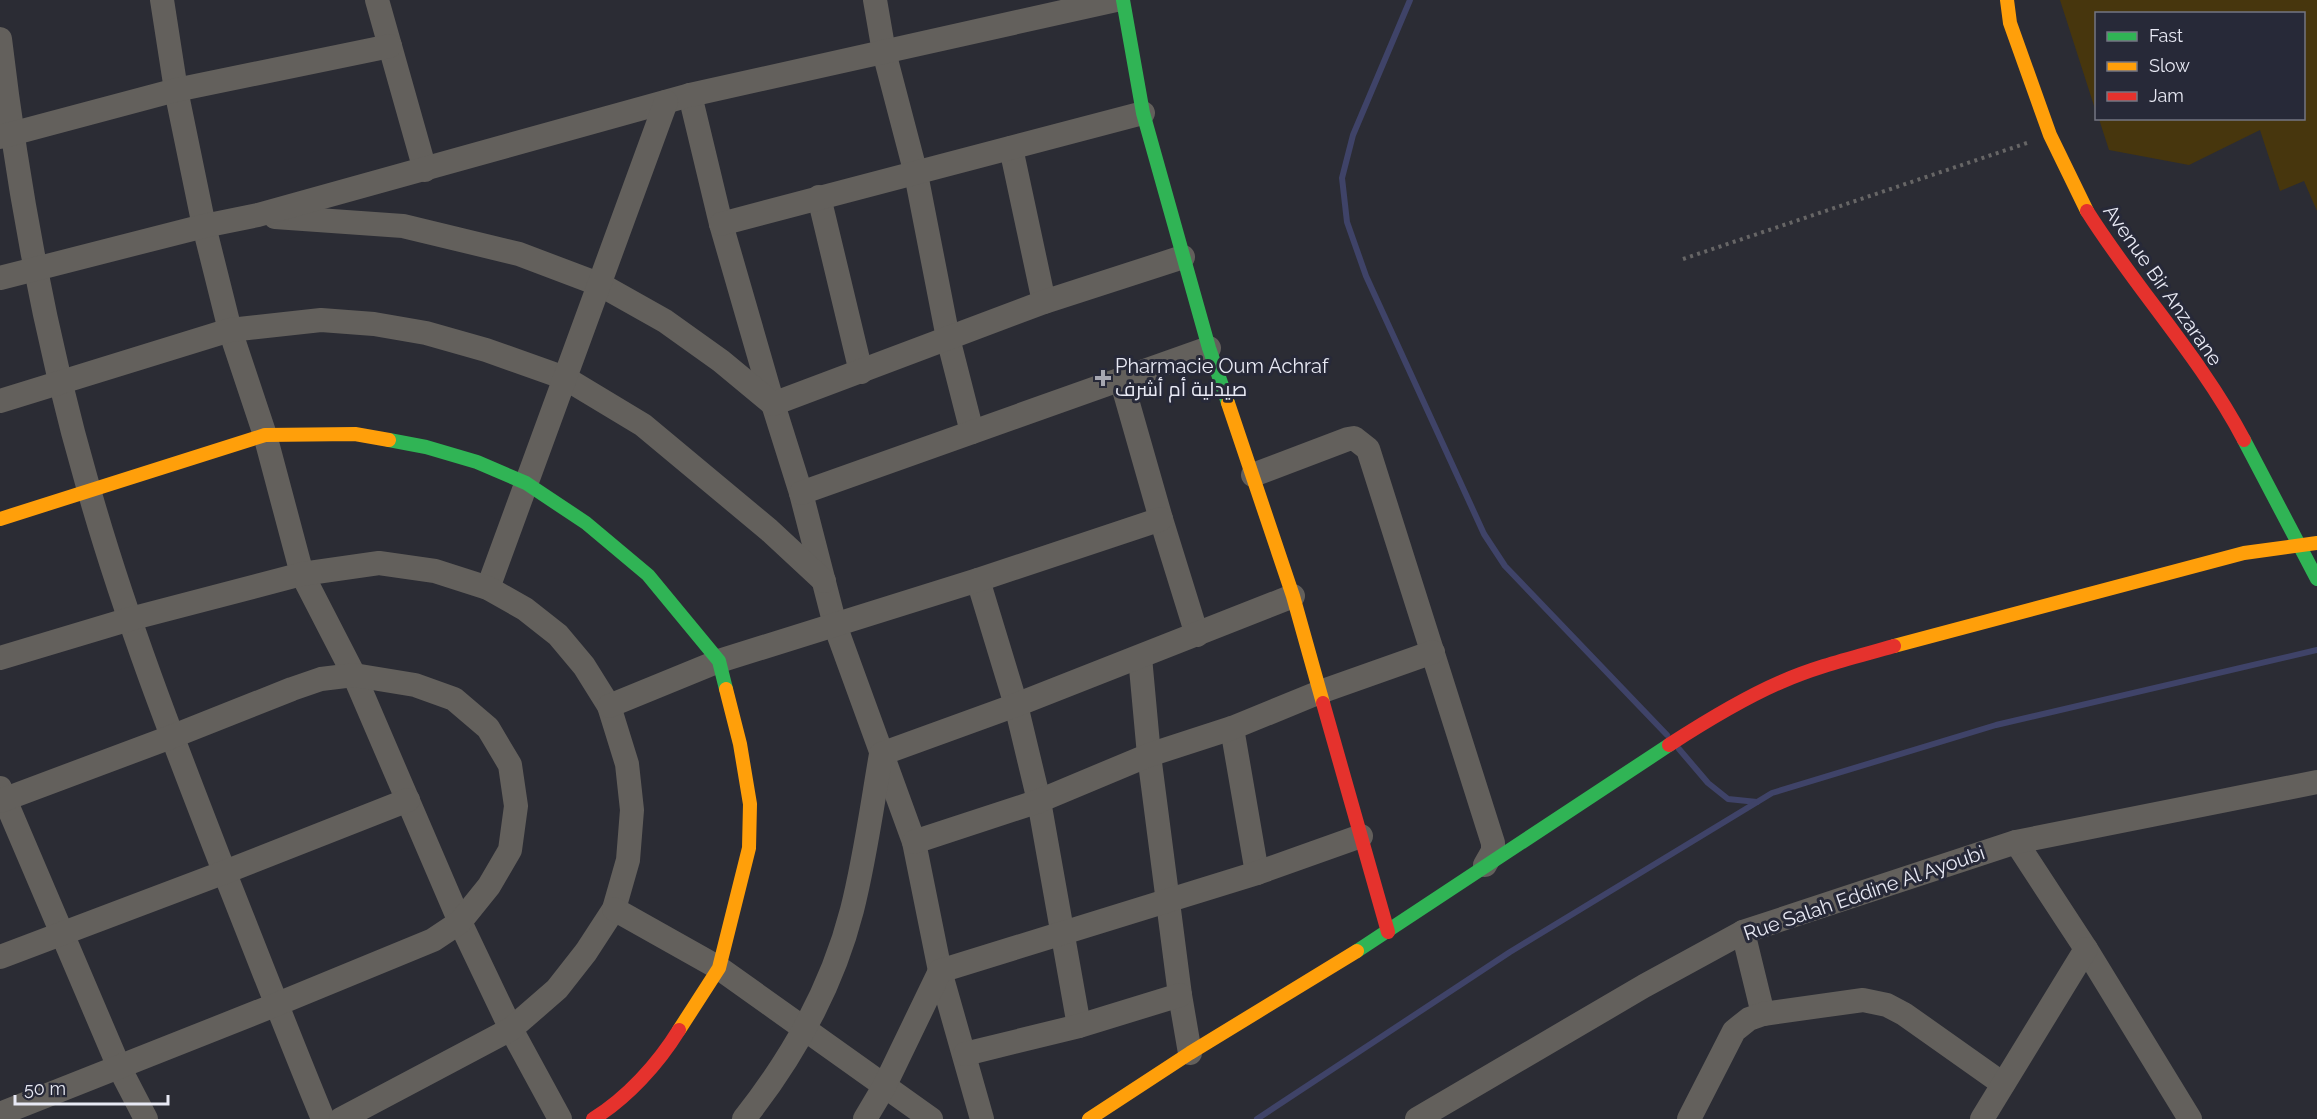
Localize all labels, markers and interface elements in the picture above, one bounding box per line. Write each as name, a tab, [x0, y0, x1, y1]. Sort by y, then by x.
legend	[2095, 12, 2305, 120]
text: Fast	[2149, 25, 2183, 46]
text: Slow	[2149, 55, 2190, 76]
text: Jam	[2149, 85, 2184, 106]
street label: Avenue Bir Anzarane	[2098, 200, 2228, 370]
place label: Pharmacie Oum Achraf صيدلية أم أشرف	[1115, 354, 1330, 403]
marker: Pharmacie Oum Achraf صيدلية أم أشرف	[1096, 371, 1110, 385]
street label: Rue Salah Eddine Al Ayoubi	[1740, 840, 1988, 946]
scale bar	[15, 1068, 168, 1106]
text: 50 m	[24, 1078, 66, 1099]

